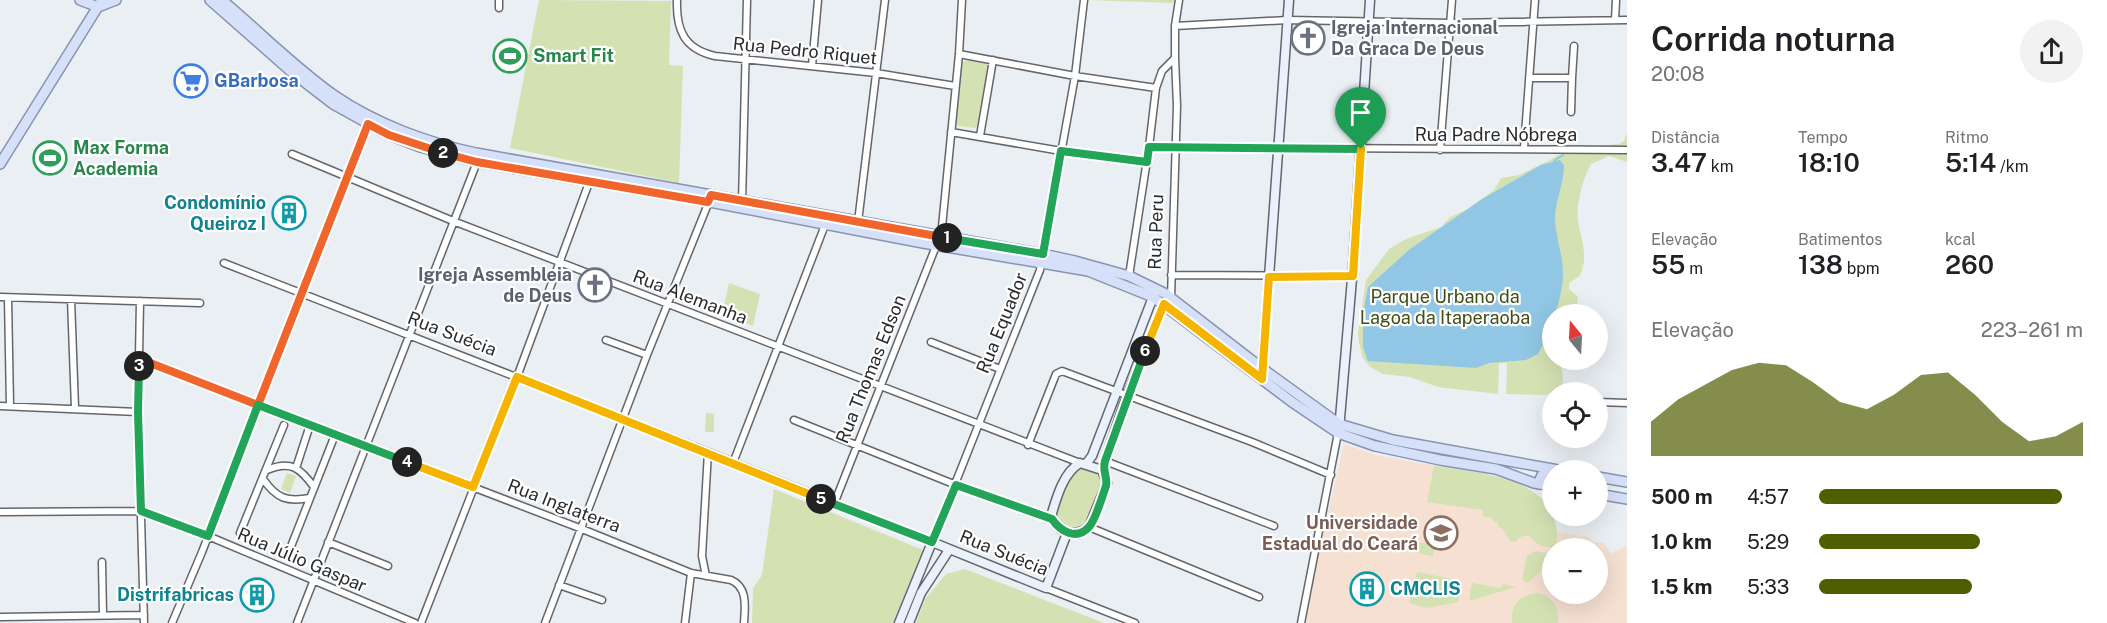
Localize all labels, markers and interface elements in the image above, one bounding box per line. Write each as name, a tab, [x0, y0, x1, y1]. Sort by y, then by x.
place label: Igreja Internacional Da Graca De Deus	[1331, 17, 1498, 59]
church icon: Igreja Internacional Da Graca De Deus	[1290, 20, 1326, 56]
text: Corrida noturna	[1651, 20, 1896, 58]
button: share	[2020, 20, 2083, 83]
street label: Rua Pedro Riquet	[732, 32, 878, 69]
sports icon: Smart Fit	[492, 38, 528, 74]
place label: Smart Fit	[533, 45, 614, 66]
text: 20:08	[1651, 62, 1705, 86]
supermarket icon: GBarbosa	[173, 63, 209, 99]
place label: GBarbosa	[214, 70, 299, 91]
pin	[1335, 87, 1386, 149]
icon: arrive	[1344, 96, 1377, 129]
street label: Rua Padre Nóbrega	[1415, 124, 1577, 145]
text: Distância	[1651, 128, 1720, 147]
text: Tempo	[1798, 128, 1848, 147]
text: Ritmo	[1945, 128, 1989, 147]
place label: Max Forma Academia	[73, 137, 169, 179]
pin: 2	[428, 138, 458, 168]
sports icon: Max Forma Academia	[32, 140, 68, 176]
text: 2	[438, 143, 448, 162]
text: 3.47	[1651, 147, 1707, 178]
text: 18:10	[1798, 147, 1860, 178]
text: 5:14	[1945, 147, 1996, 178]
text: km	[1707, 157, 1734, 176]
text: /km	[1996, 157, 2029, 176]
place label: Condomínio Queiroz I	[164, 192, 266, 234]
street label: Rua Peru	[1144, 194, 1167, 270]
building icon: Condomínio Queiroz I	[271, 195, 307, 231]
pin: 1	[932, 223, 962, 253]
text: 1	[944, 228, 950, 247]
text: Elevação	[1651, 230, 1717, 249]
text: Batimentos	[1798, 230, 1882, 249]
text: kcal	[1945, 230, 1976, 249]
text: 55	[1651, 249, 1685, 280]
text: 138	[1798, 249, 1843, 280]
text: 260	[1945, 249, 1994, 280]
text: m	[1685, 259, 1703, 278]
text: bpm	[1843, 259, 1880, 278]
place label: Igreja Assembleia de Deus	[418, 264, 572, 306]
street label: Rua Alemanha	[630, 265, 750, 328]
church icon: Igreja Assembleia de Deus	[577, 267, 613, 303]
street label: Rua Equador	[972, 269, 1031, 376]
park label: Parque Urbano da Lagoa da Itaperaoba	[1360, 286, 1530, 328]
street label: Rua Thomas Edson	[831, 291, 910, 446]
north arrow	[1542, 304, 1608, 370]
map controls	[1542, 304, 1608, 604]
street label: Rua Suécia	[405, 307, 500, 360]
text: Elevação	[1651, 318, 1734, 342]
text: 223–261 m	[1981, 318, 2083, 342]
pin: 6	[1130, 336, 1160, 366]
text: 6	[1140, 341, 1150, 360]
pin: 3	[124, 351, 154, 381]
text: 3	[134, 356, 144, 375]
button: locate	[1542, 382, 1608, 448]
pin: 4	[392, 447, 422, 477]
text: 4	[402, 452, 412, 471]
button: +	[1542, 460, 1608, 526]
street label: Rua Inglaterra	[505, 474, 624, 537]
pin: 5	[806, 484, 836, 514]
text: 500 m	[1651, 485, 1713, 509]
text: 4:57	[1747, 485, 1789, 509]
text: 5	[816, 489, 826, 508]
place label: Universidade Estadual do Ceará	[1262, 512, 1418, 554]
school or university icon: Universidade Estadual do Ceará	[1423, 515, 1459, 551]
street label: Rua Júlio Gaspar	[234, 523, 370, 596]
street label: Rua Suécia	[957, 525, 1052, 580]
text: 1.0 km	[1651, 530, 1712, 554]
text: 5:29	[1747, 530, 1789, 554]
button: −	[1542, 538, 1608, 604]
building icon: CMCLIS	[1349, 571, 1385, 607]
text: 1.5 km	[1651, 575, 1712, 599]
text: 5:33	[1747, 575, 1789, 599]
building icon: Distrifabricas	[239, 577, 275, 613]
place label: CMCLIS	[1390, 578, 1461, 599]
place label: Distrifabricas	[117, 584, 234, 605]

